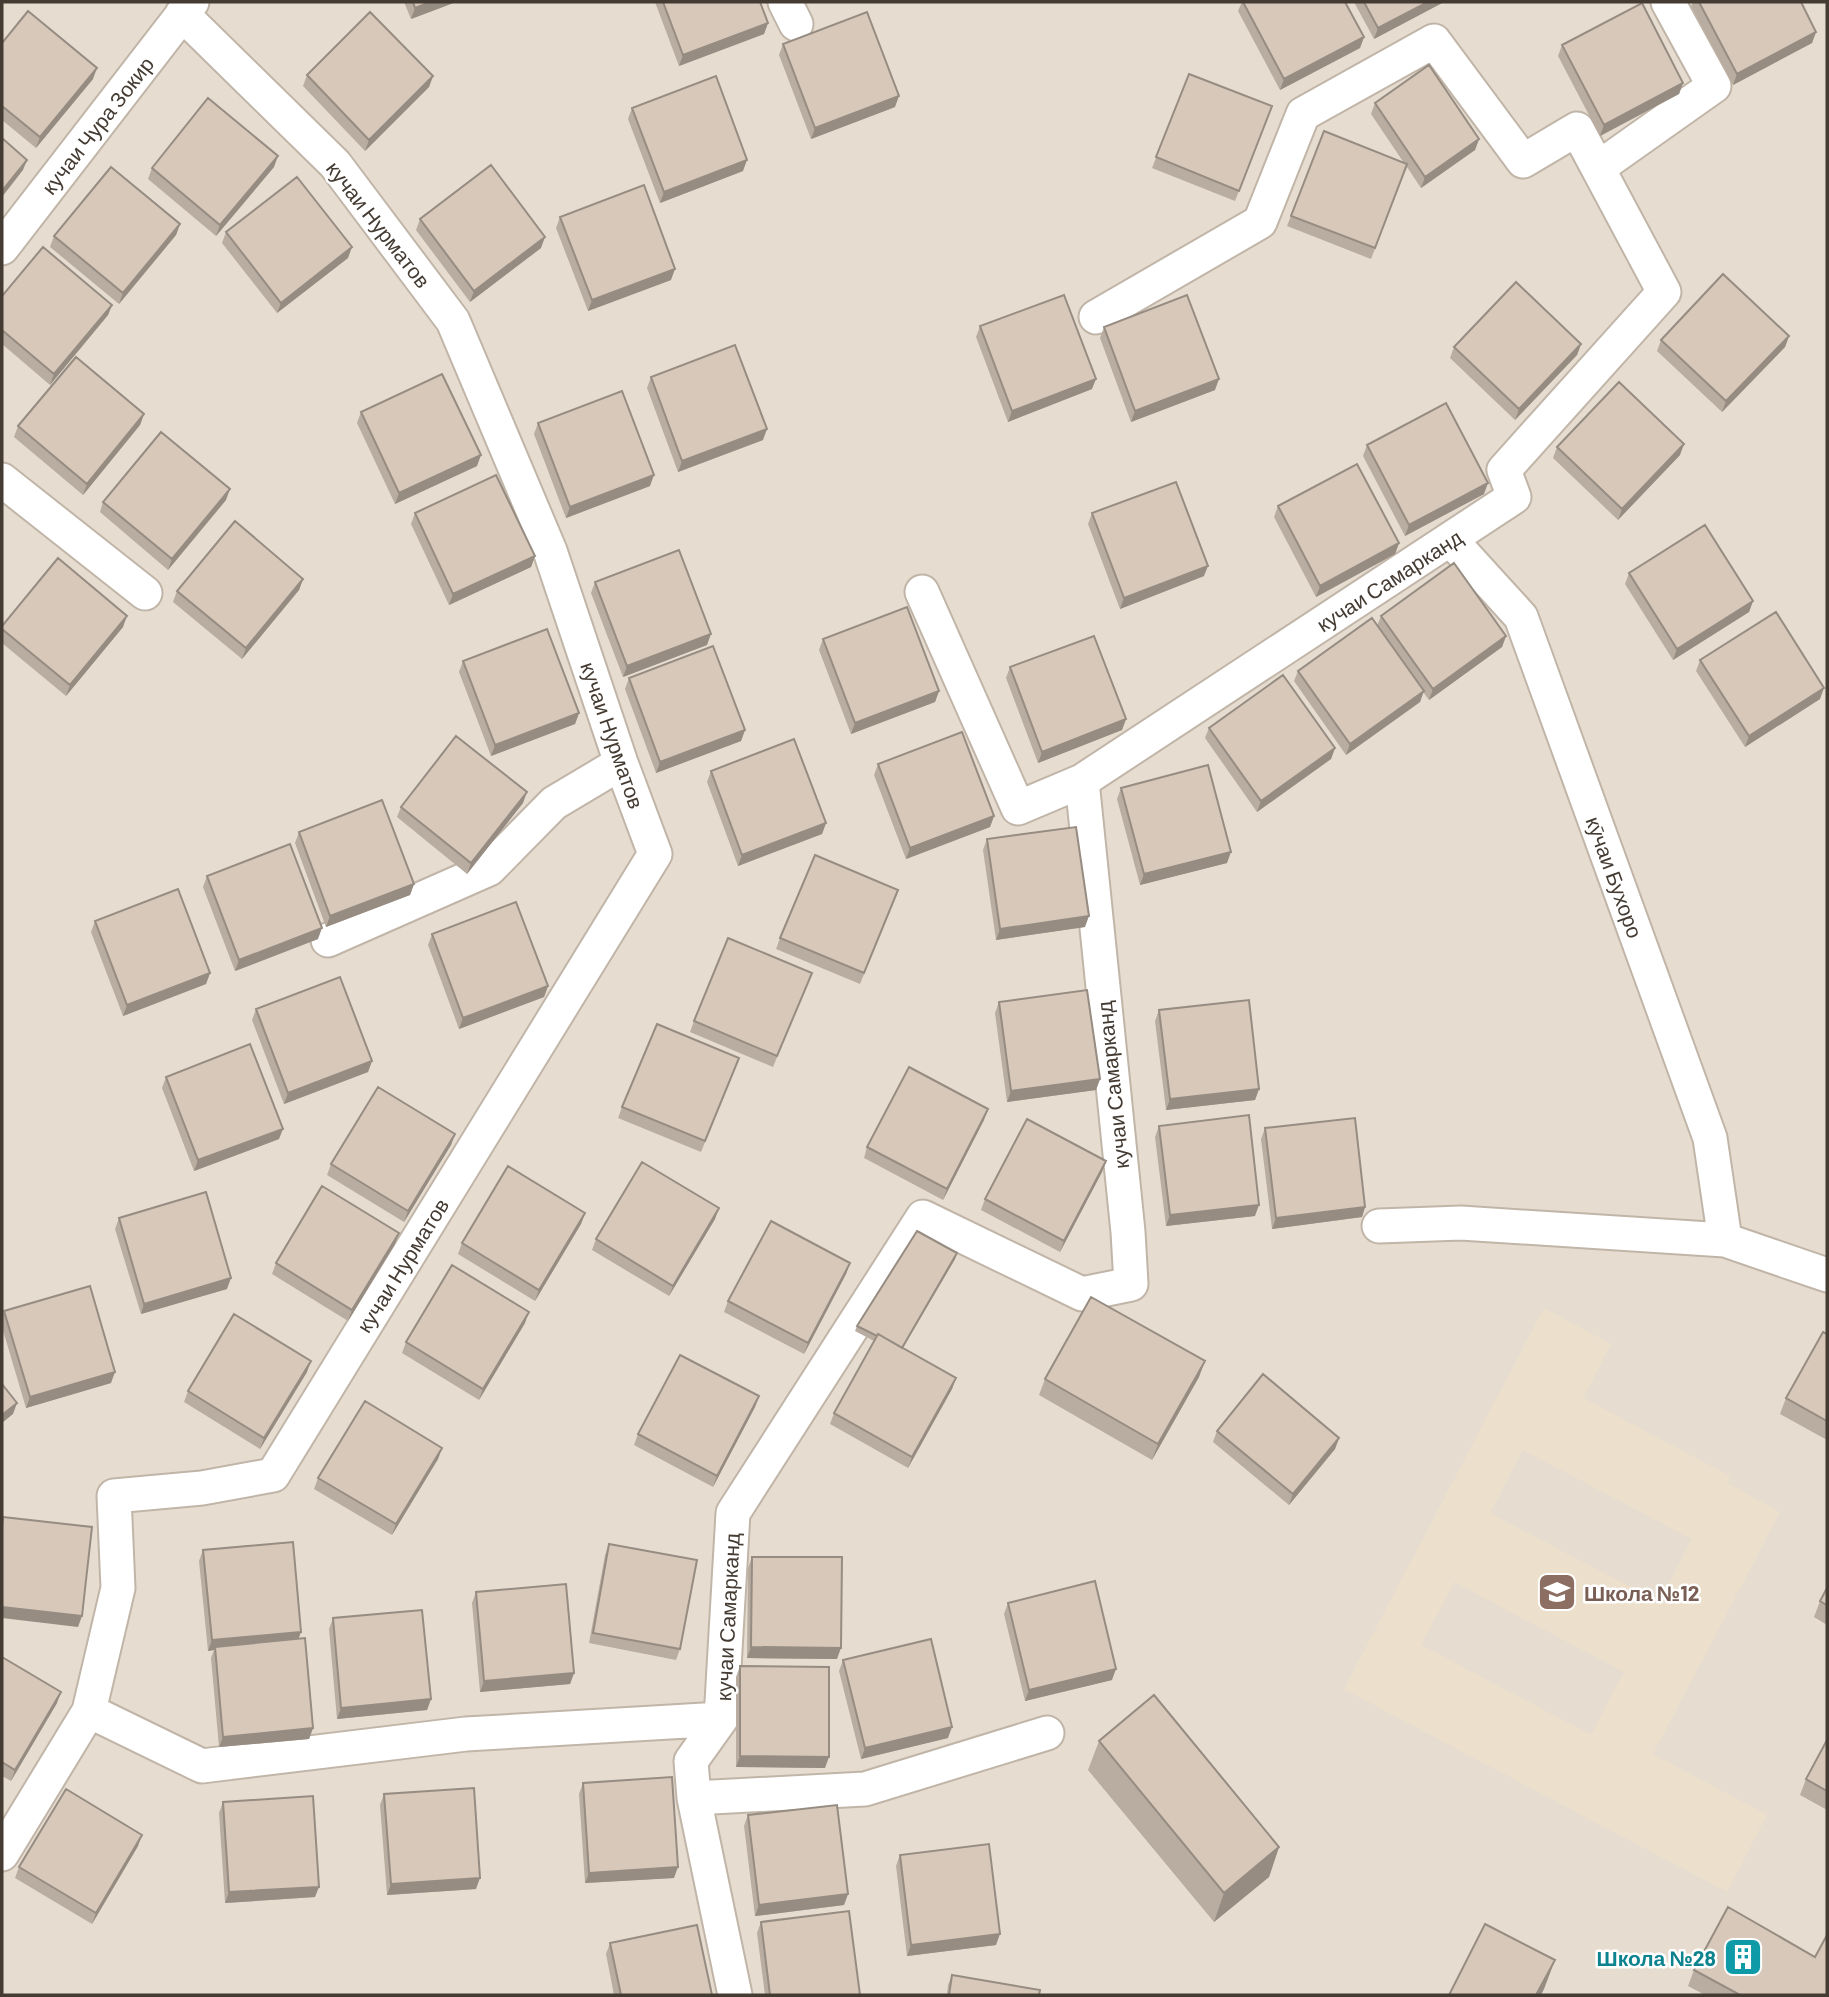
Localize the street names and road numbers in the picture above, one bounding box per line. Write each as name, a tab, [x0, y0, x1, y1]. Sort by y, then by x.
street label: кучаи Чура Зокир	[36, 51, 158, 199]
street label: кучаи Нурматов	[322, 156, 436, 292]
street label: кучаи Самарканд	[1312, 524, 1466, 636]
street label: кучаи Нурматов	[576, 658, 650, 812]
street label: кӯчаи Бухоро	[1581, 813, 1649, 941]
street label: кучаи Самарканд	[1091, 1000, 1133, 1170]
street label: кучаи Нурматов	[351, 1193, 453, 1337]
street label: кучаи Самарканд	[710, 1532, 744, 1702]

